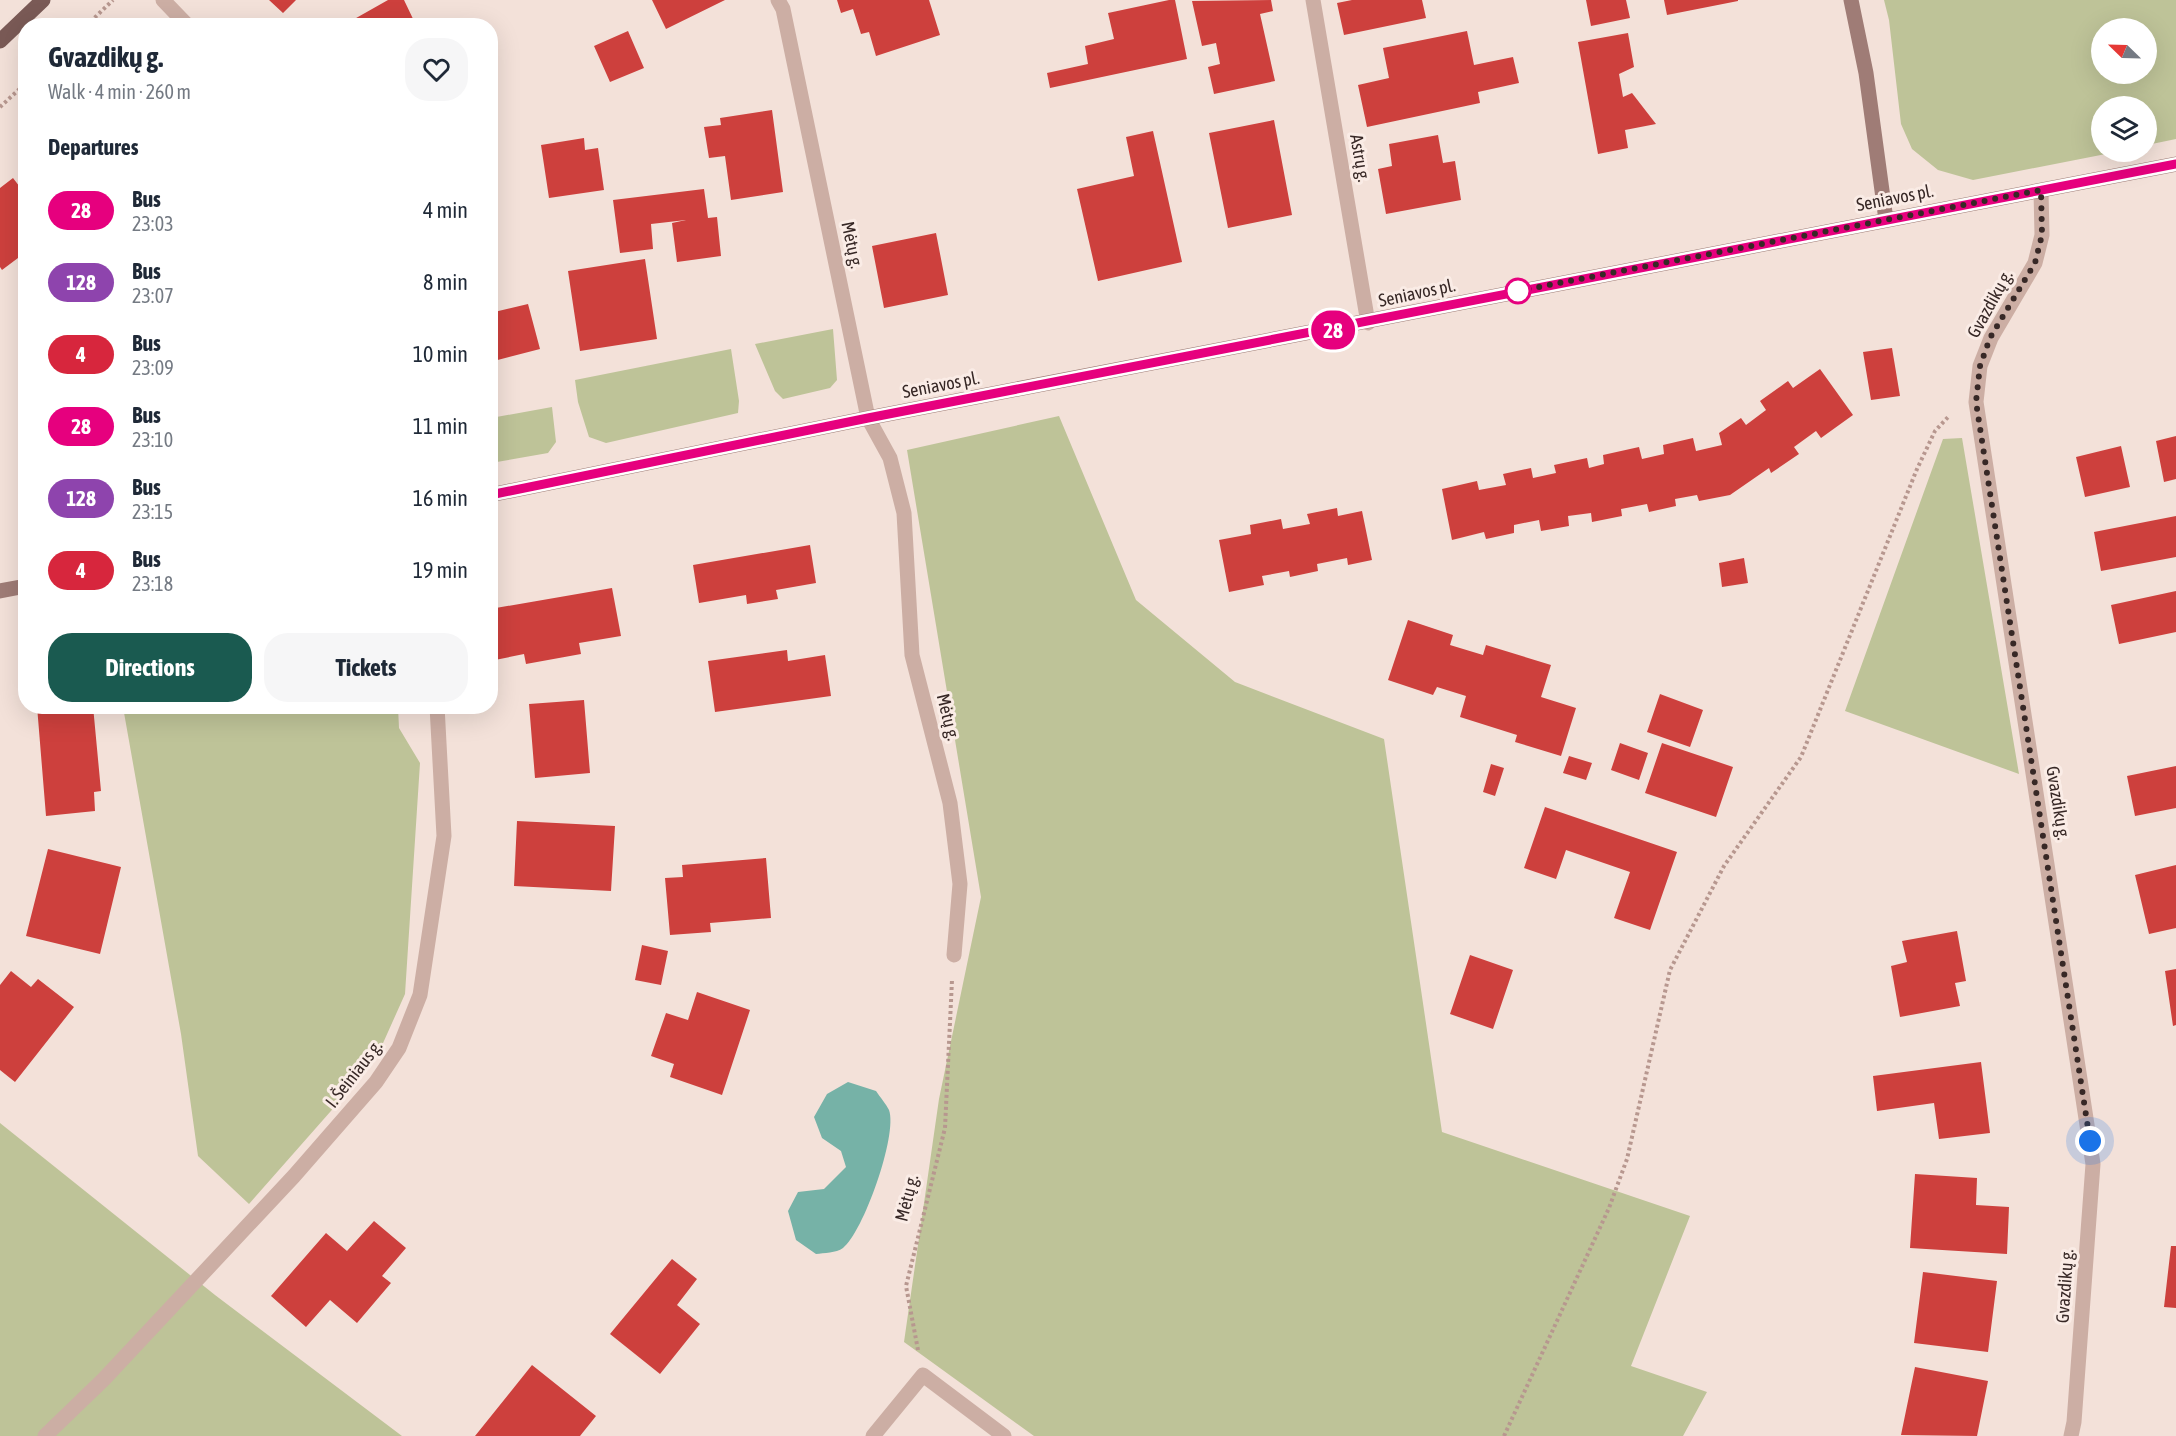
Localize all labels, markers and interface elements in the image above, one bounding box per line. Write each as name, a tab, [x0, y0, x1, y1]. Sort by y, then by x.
north arrow	[2091, 18, 2157, 84]
map controls	[2091, 18, 2157, 162]
button: heart	[405, 38, 468, 101]
text: Gvazdikų g.	[48, 41, 163, 73]
text: Walk · 4 min · 260 m	[48, 80, 191, 103]
button: layers	[2091, 96, 2157, 162]
street label: Astrų g.	[1346, 133, 1375, 183]
text: Departures	[48, 134, 138, 160]
street label: Seniavos pl.	[1855, 180, 1935, 215]
text: Bus	[132, 186, 161, 212]
text: 4 min	[423, 197, 468, 223]
text: 28	[71, 198, 91, 222]
text: 23:03	[132, 212, 174, 235]
street label: Mėtų g.	[837, 219, 868, 270]
text: Bus	[132, 258, 161, 284]
street label: Gvazdikų g.	[1962, 266, 2017, 341]
text: 8 min	[423, 269, 468, 295]
text: 128	[66, 270, 96, 294]
street label: Seniavos pl.	[1377, 274, 1457, 311]
unlabelled marker	[1505, 278, 1531, 304]
text: 23:07	[132, 284, 174, 307]
line badge: 28	[1306, 310, 1360, 350]
text: 28	[1323, 318, 1343, 342]
text: Bus	[132, 330, 161, 356]
text: 10 min	[413, 341, 468, 367]
text: 4	[76, 342, 86, 366]
text: 23:09	[132, 356, 174, 379]
street label: Seniavos pl.	[901, 367, 981, 402]
text: Bus	[132, 402, 161, 428]
text: 11 min	[413, 413, 468, 439]
text: 28	[71, 414, 91, 438]
text: 23:10	[132, 428, 173, 451]
text: Bus	[132, 474, 161, 500]
text: 16 min	[413, 485, 468, 511]
text: 128	[66, 486, 96, 510]
text: 23:15	[132, 500, 173, 523]
text: Bus	[132, 546, 161, 572]
text: 19 min	[413, 557, 468, 583]
text: 4	[76, 558, 86, 582]
text: 23:18	[132, 572, 173, 595]
button: Directions	[48, 633, 252, 702]
button: Tickets	[264, 633, 468, 702]
street label: Mėtų g.	[933, 691, 964, 742]
street label: Gvazdikų g.	[2042, 765, 2075, 841]
street label: I. Šeiniaus g.	[321, 1036, 386, 1112]
your location	[2075, 1126, 2105, 1156]
street label: Mėtų g.	[891, 1172, 922, 1223]
street label: Gvazdikų g.	[2051, 1248, 2078, 1324]

